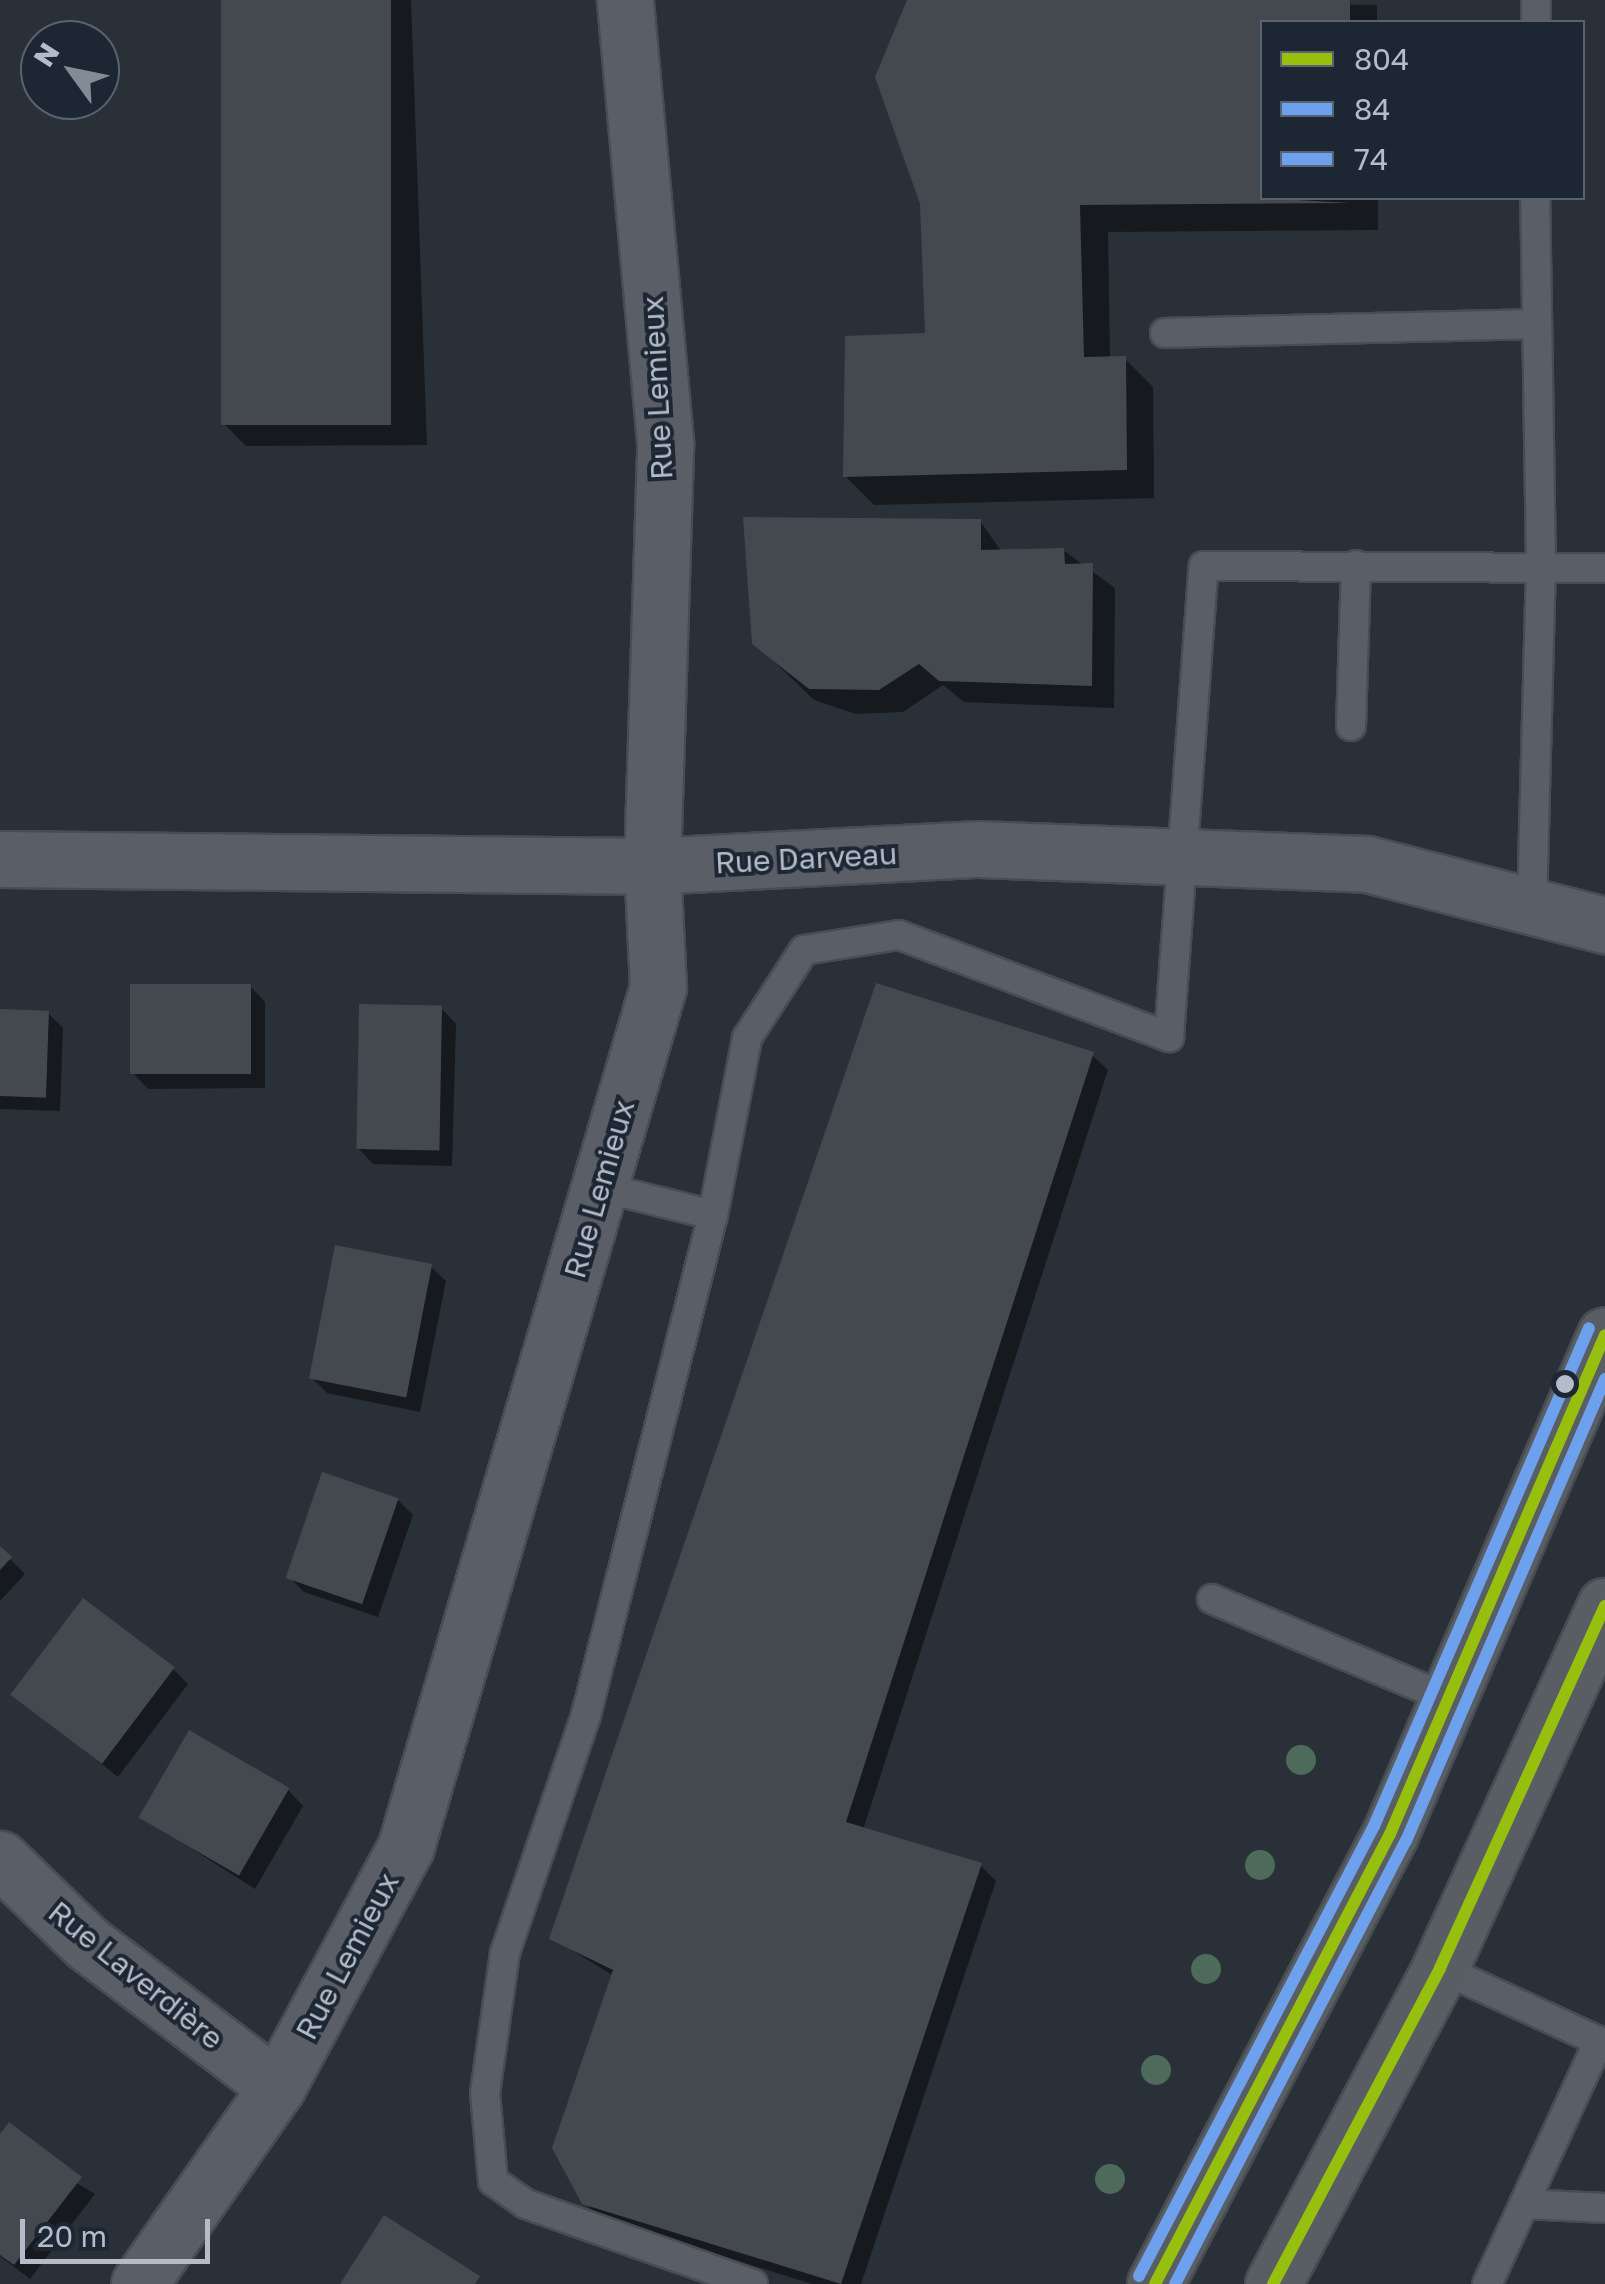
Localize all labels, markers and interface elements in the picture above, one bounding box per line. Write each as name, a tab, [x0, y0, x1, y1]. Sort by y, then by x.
north arrow	[20, 20, 120, 120]
legend	[1260, 20, 1585, 200]
text: N	[26, 37, 66, 72]
text: 804	[1354, 41, 1409, 77]
text: 84	[1354, 91, 1391, 127]
text: 74	[1354, 141, 1388, 177]
street label: Rue Lemieux	[634, 295, 680, 481]
street label: Rue Darveau	[714, 835, 898, 881]
street label: Rue Lemieux	[556, 1096, 642, 1282]
unlabelled marker	[1555, 1374, 1575, 1394]
street label: Rue Lemieux	[288, 1866, 406, 2046]
street label: Rue Laverdière	[41, 1894, 231, 2056]
scale bar	[25, 2199, 215, 2261]
text: 20 m	[37, 2218, 107, 2254]

